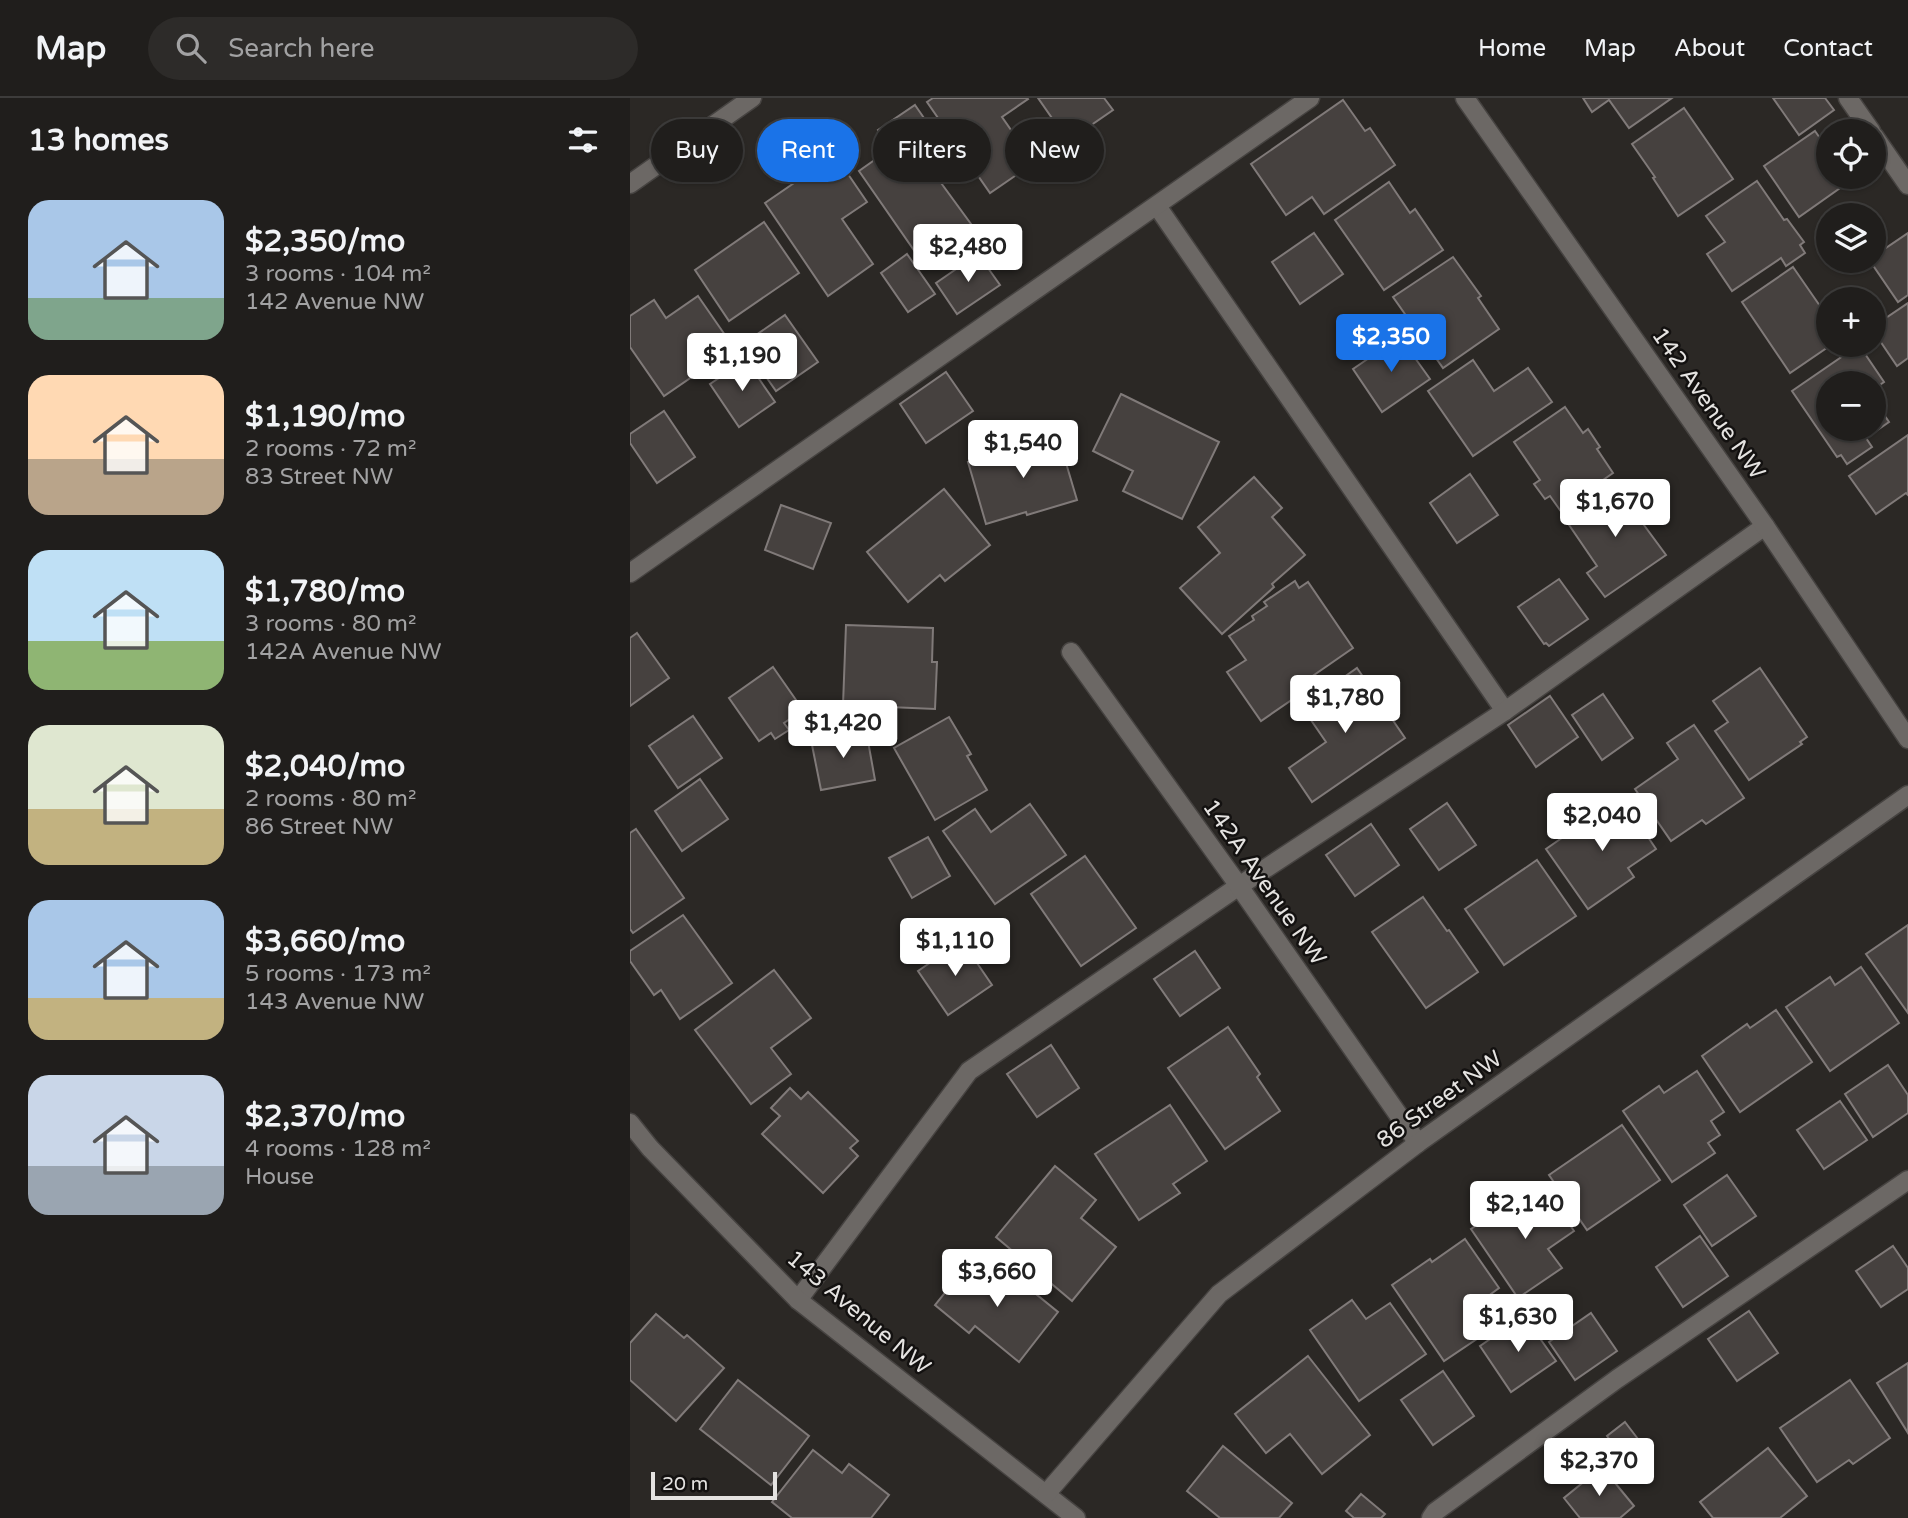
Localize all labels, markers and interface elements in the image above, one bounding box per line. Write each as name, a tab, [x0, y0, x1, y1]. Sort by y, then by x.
search box	[148, 17, 638, 80]
text: Map	[35, 29, 106, 68]
icon: search	[172, 29, 210, 67]
text: Search here	[228, 33, 374, 64]
text: Home	[1478, 34, 1546, 63]
text: Map	[1584, 34, 1636, 63]
text: About	[1674, 34, 1745, 63]
text: Contact	[1783, 34, 1873, 63]
chip: Buy	[651, 119, 743, 182]
chip: Rent	[757, 119, 859, 182]
chip: Filters	[873, 119, 991, 182]
chip: New	[1005, 119, 1104, 182]
map controls	[1816, 119, 1886, 441]
button: locate	[1816, 119, 1886, 189]
icon: filters	[564, 121, 602, 159]
text: 13 homes	[28, 122, 169, 159]
button: layers	[1816, 203, 1886, 273]
text: $2,350/mo	[245, 223, 405, 260]
pin: $2,480	[911, 225, 1025, 284]
icon: home	[84, 228, 168, 312]
text: $2,480	[929, 233, 1007, 261]
text: 3 rooms · 104 m²	[245, 260, 431, 288]
button: +	[1816, 287, 1886, 357]
text: 142 Avenue NW	[245, 288, 424, 316]
pin: $2,350	[1334, 314, 1448, 374]
street label: 142 Avenue NW	[1645, 322, 1771, 485]
text: $2,350	[1352, 323, 1430, 351]
pin: $1,190	[685, 334, 799, 393]
text: $1,190	[703, 342, 781, 370]
button: −	[1816, 371, 1886, 441]
text: $1,190/mo	[245, 398, 405, 435]
icon: home	[84, 403, 168, 487]
pin: $1,540	[966, 420, 1080, 480]
text: $1,540	[984, 429, 1062, 457]
text: 2 rooms · 72 m²	[245, 435, 416, 463]
text: 83 Street NW	[245, 463, 393, 491]
pin: $1,670	[1558, 480, 1672, 539]
text: $1,670	[1576, 488, 1654, 516]
text: $1,780/mo	[245, 573, 405, 610]
icon: home	[84, 578, 168, 662]
text: 3 rooms · 80 m²	[245, 610, 416, 638]
text: 142A Avenue NW	[245, 638, 442, 666]
pin: $1,780	[1288, 676, 1402, 735]
text: $1,780	[1306, 684, 1384, 712]
pin: $1,420	[786, 700, 900, 760]
text: $1,420	[804, 709, 882, 737]
text: $2,040/mo	[245, 748, 405, 785]
icon: home	[84, 753, 168, 837]
text: 2 rooms · 80 m²	[245, 785, 416, 813]
street label: 142A Avenue NW	[1196, 794, 1332, 971]
pin: $2,040	[1545, 794, 1659, 853]
text: $2,040	[1563, 802, 1641, 830]
text: 86 Street NW	[245, 813, 393, 841]
pin: $1,110	[898, 918, 1012, 978]
text: $3,660/mo	[245, 923, 405, 960]
text: $1,110	[916, 927, 994, 955]
icon: home	[84, 928, 168, 1012]
text: 5 rooms · 173 m²	[245, 960, 431, 988]
text: 143 Avenue NW	[245, 988, 424, 1016]
street label: 86 Street NW	[1371, 1045, 1508, 1155]
text: $2,370/mo	[245, 1098, 405, 1135]
icon: home	[84, 1103, 168, 1187]
text: 4 rooms · 128 m²	[245, 1135, 431, 1163]
text: House	[245, 1163, 314, 1191]
pin: $2,140	[1468, 1182, 1582, 1241]
text: $2,140	[1486, 1190, 1564, 1218]
street label: 143 Avenue NW	[781, 1244, 936, 1381]
pin: $3,660	[940, 1250, 1054, 1309]
text: $3,660	[958, 1258, 1036, 1286]
pin: $1,630	[1461, 1294, 1575, 1354]
text: $1,630	[1479, 1303, 1557, 1331]
pin: $2,370	[1542, 1438, 1656, 1498]
text: $2,370	[1560, 1447, 1638, 1475]
scale bar	[651, 1469, 777, 1501]
text: 20 m	[662, 1473, 708, 1495]

